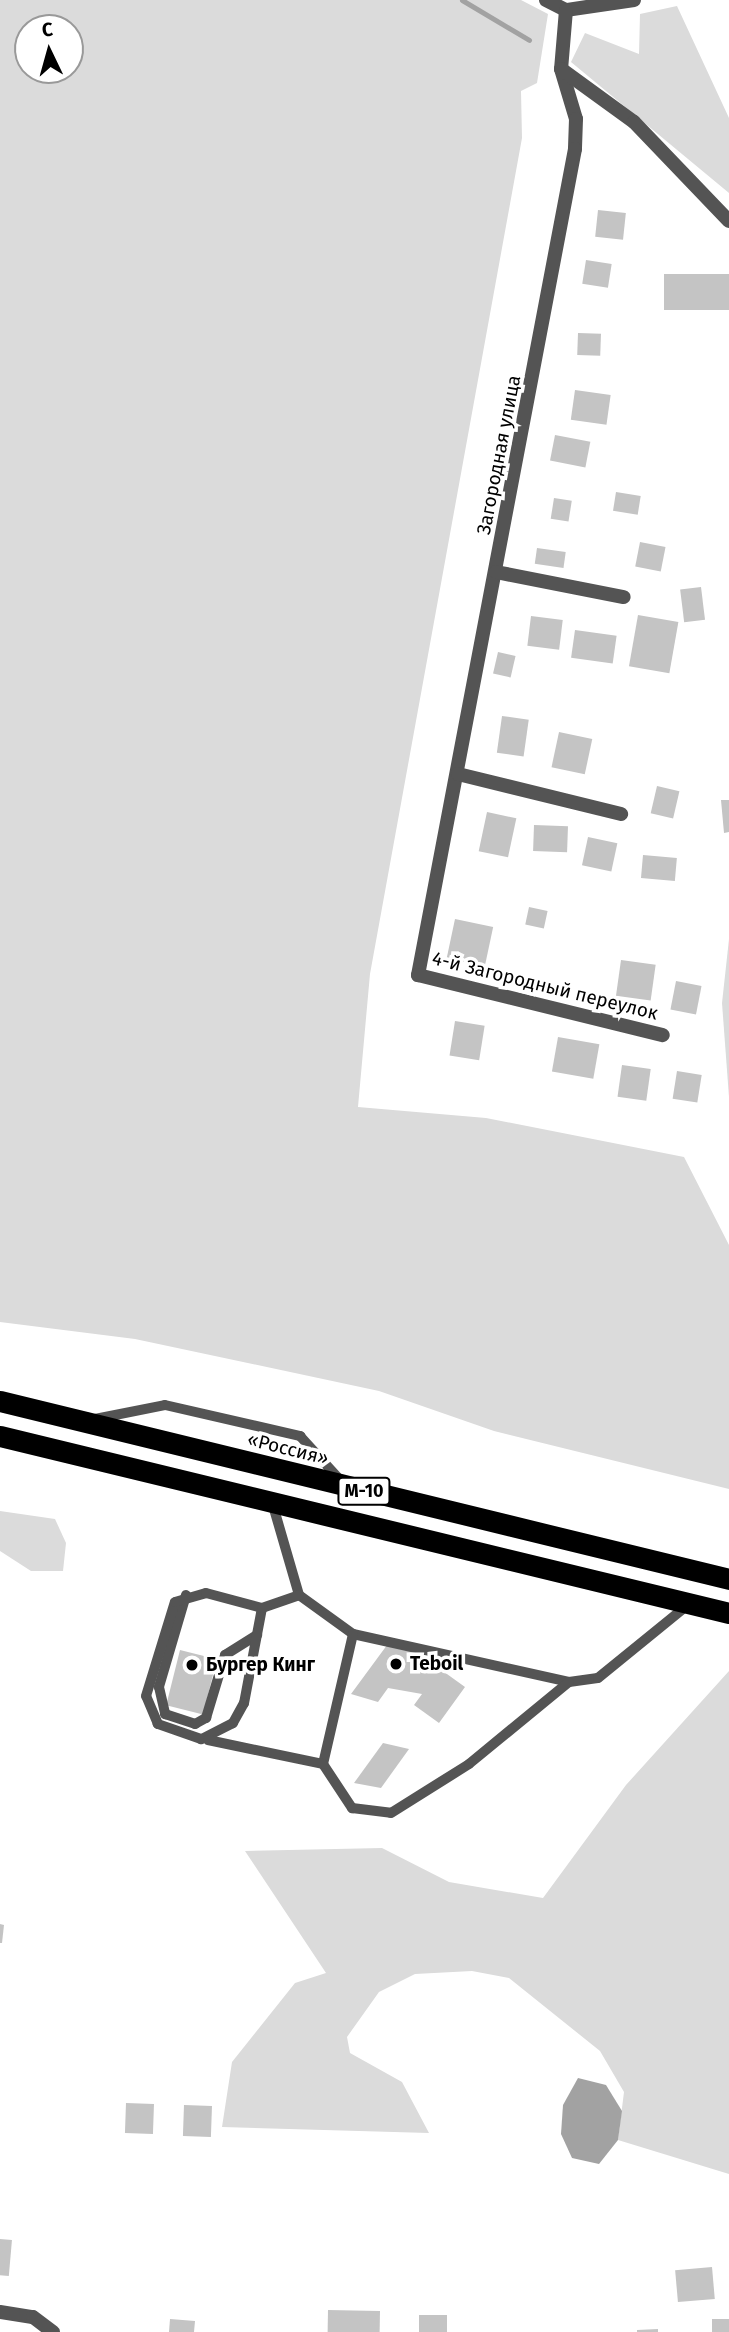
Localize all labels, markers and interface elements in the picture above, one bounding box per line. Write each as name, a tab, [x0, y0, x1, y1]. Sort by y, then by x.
north arrow	[14, 14, 84, 84]
text: С	[41, 18, 54, 42]
street label: Загородная улица	[472, 373, 526, 537]
street label: 4-й Загородный переулок	[430, 947, 660, 1025]
street label: «Россия»	[245, 1428, 331, 1470]
road number: М-10	[336, 1476, 392, 1506]
place label: Teboil	[410, 1653, 463, 1675]
place label: Бургер Кинг	[206, 1654, 315, 1676]
marker: Teboil	[388, 1656, 404, 1672]
marker: Бургер Кинг	[184, 1657, 200, 1673]

